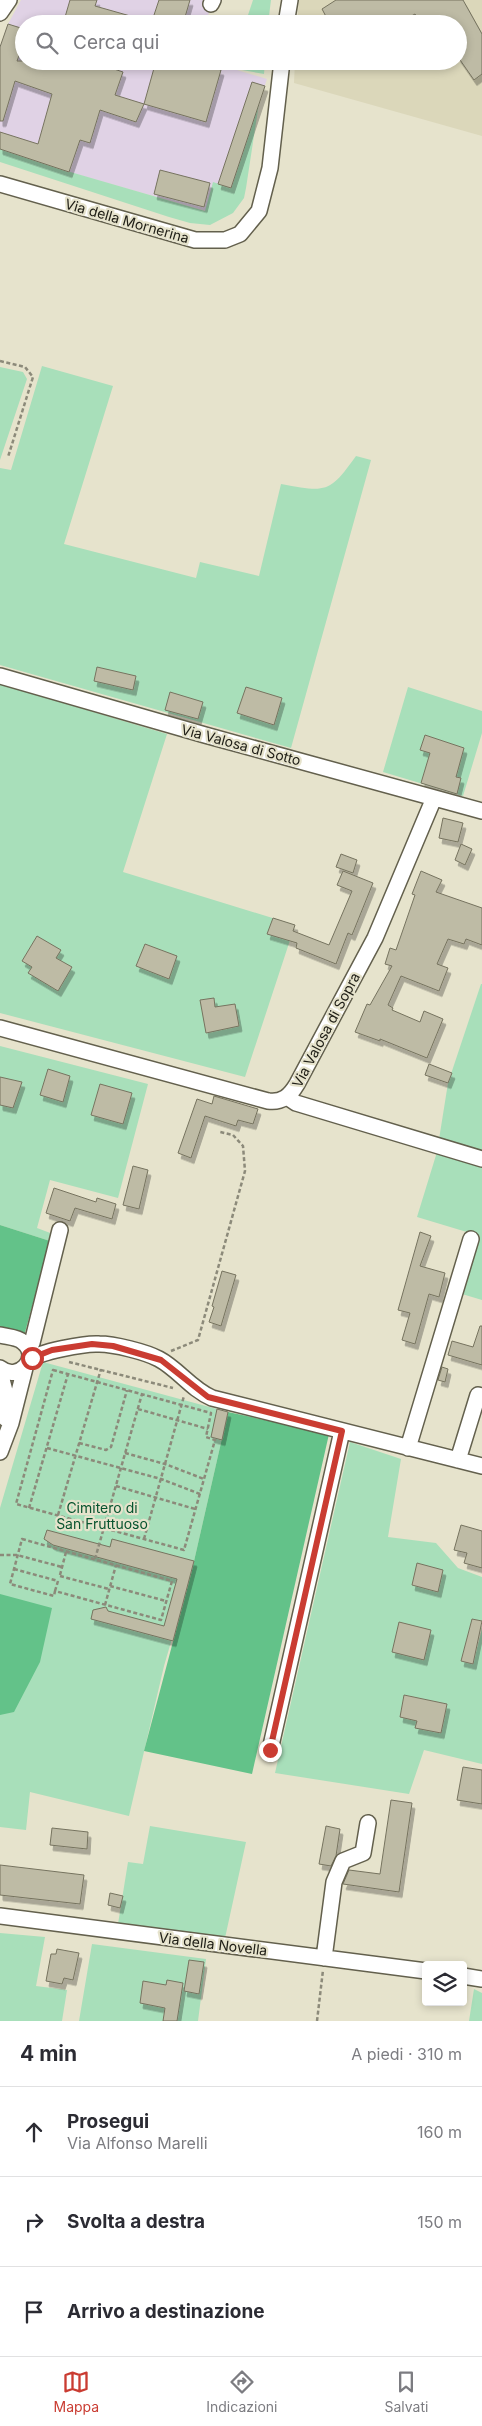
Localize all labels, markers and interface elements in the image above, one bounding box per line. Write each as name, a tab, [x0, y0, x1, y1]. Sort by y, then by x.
search box	[15, 15, 467, 70]
icon: search	[33, 29, 61, 57]
text: Cerca qui	[73, 31, 159, 54]
street label: Via della Mornerina	[63, 195, 191, 246]
street label: Via Valosa di Sotto	[180, 720, 303, 769]
street label: Via Valosa di Sopra	[288, 969, 363, 1090]
route start	[21, 1347, 44, 1370]
park label: Cimitero di San Fruttuoso	[56, 1499, 148, 1532]
route end	[259, 1739, 282, 1762]
street label: Via della Novella	[158, 1928, 268, 1959]
map controls	[422, 1961, 467, 2006]
button: layers	[422, 1961, 467, 2006]
text: 4 min	[20, 2041, 77, 2066]
text: A piedi · 310 m	[351, 2044, 462, 2064]
text: Prosegui	[67, 2110, 149, 2133]
icon: ahead	[20, 2118, 48, 2146]
text: 160 m	[417, 2122, 462, 2142]
text: Via Alfonso Marelli	[67, 2133, 208, 2153]
icon: right	[20, 2208, 48, 2236]
text: Svolta a destra	[67, 2210, 205, 2233]
text: 150 m	[417, 2212, 462, 2232]
icon: arrive	[20, 2298, 48, 2326]
text: Arrivo a destinazione	[67, 2300, 265, 2323]
tab: Mappa	[54, 2368, 99, 2415]
tab: Indicazioni	[206, 2368, 277, 2415]
tab: Salvati	[385, 2368, 428, 2415]

